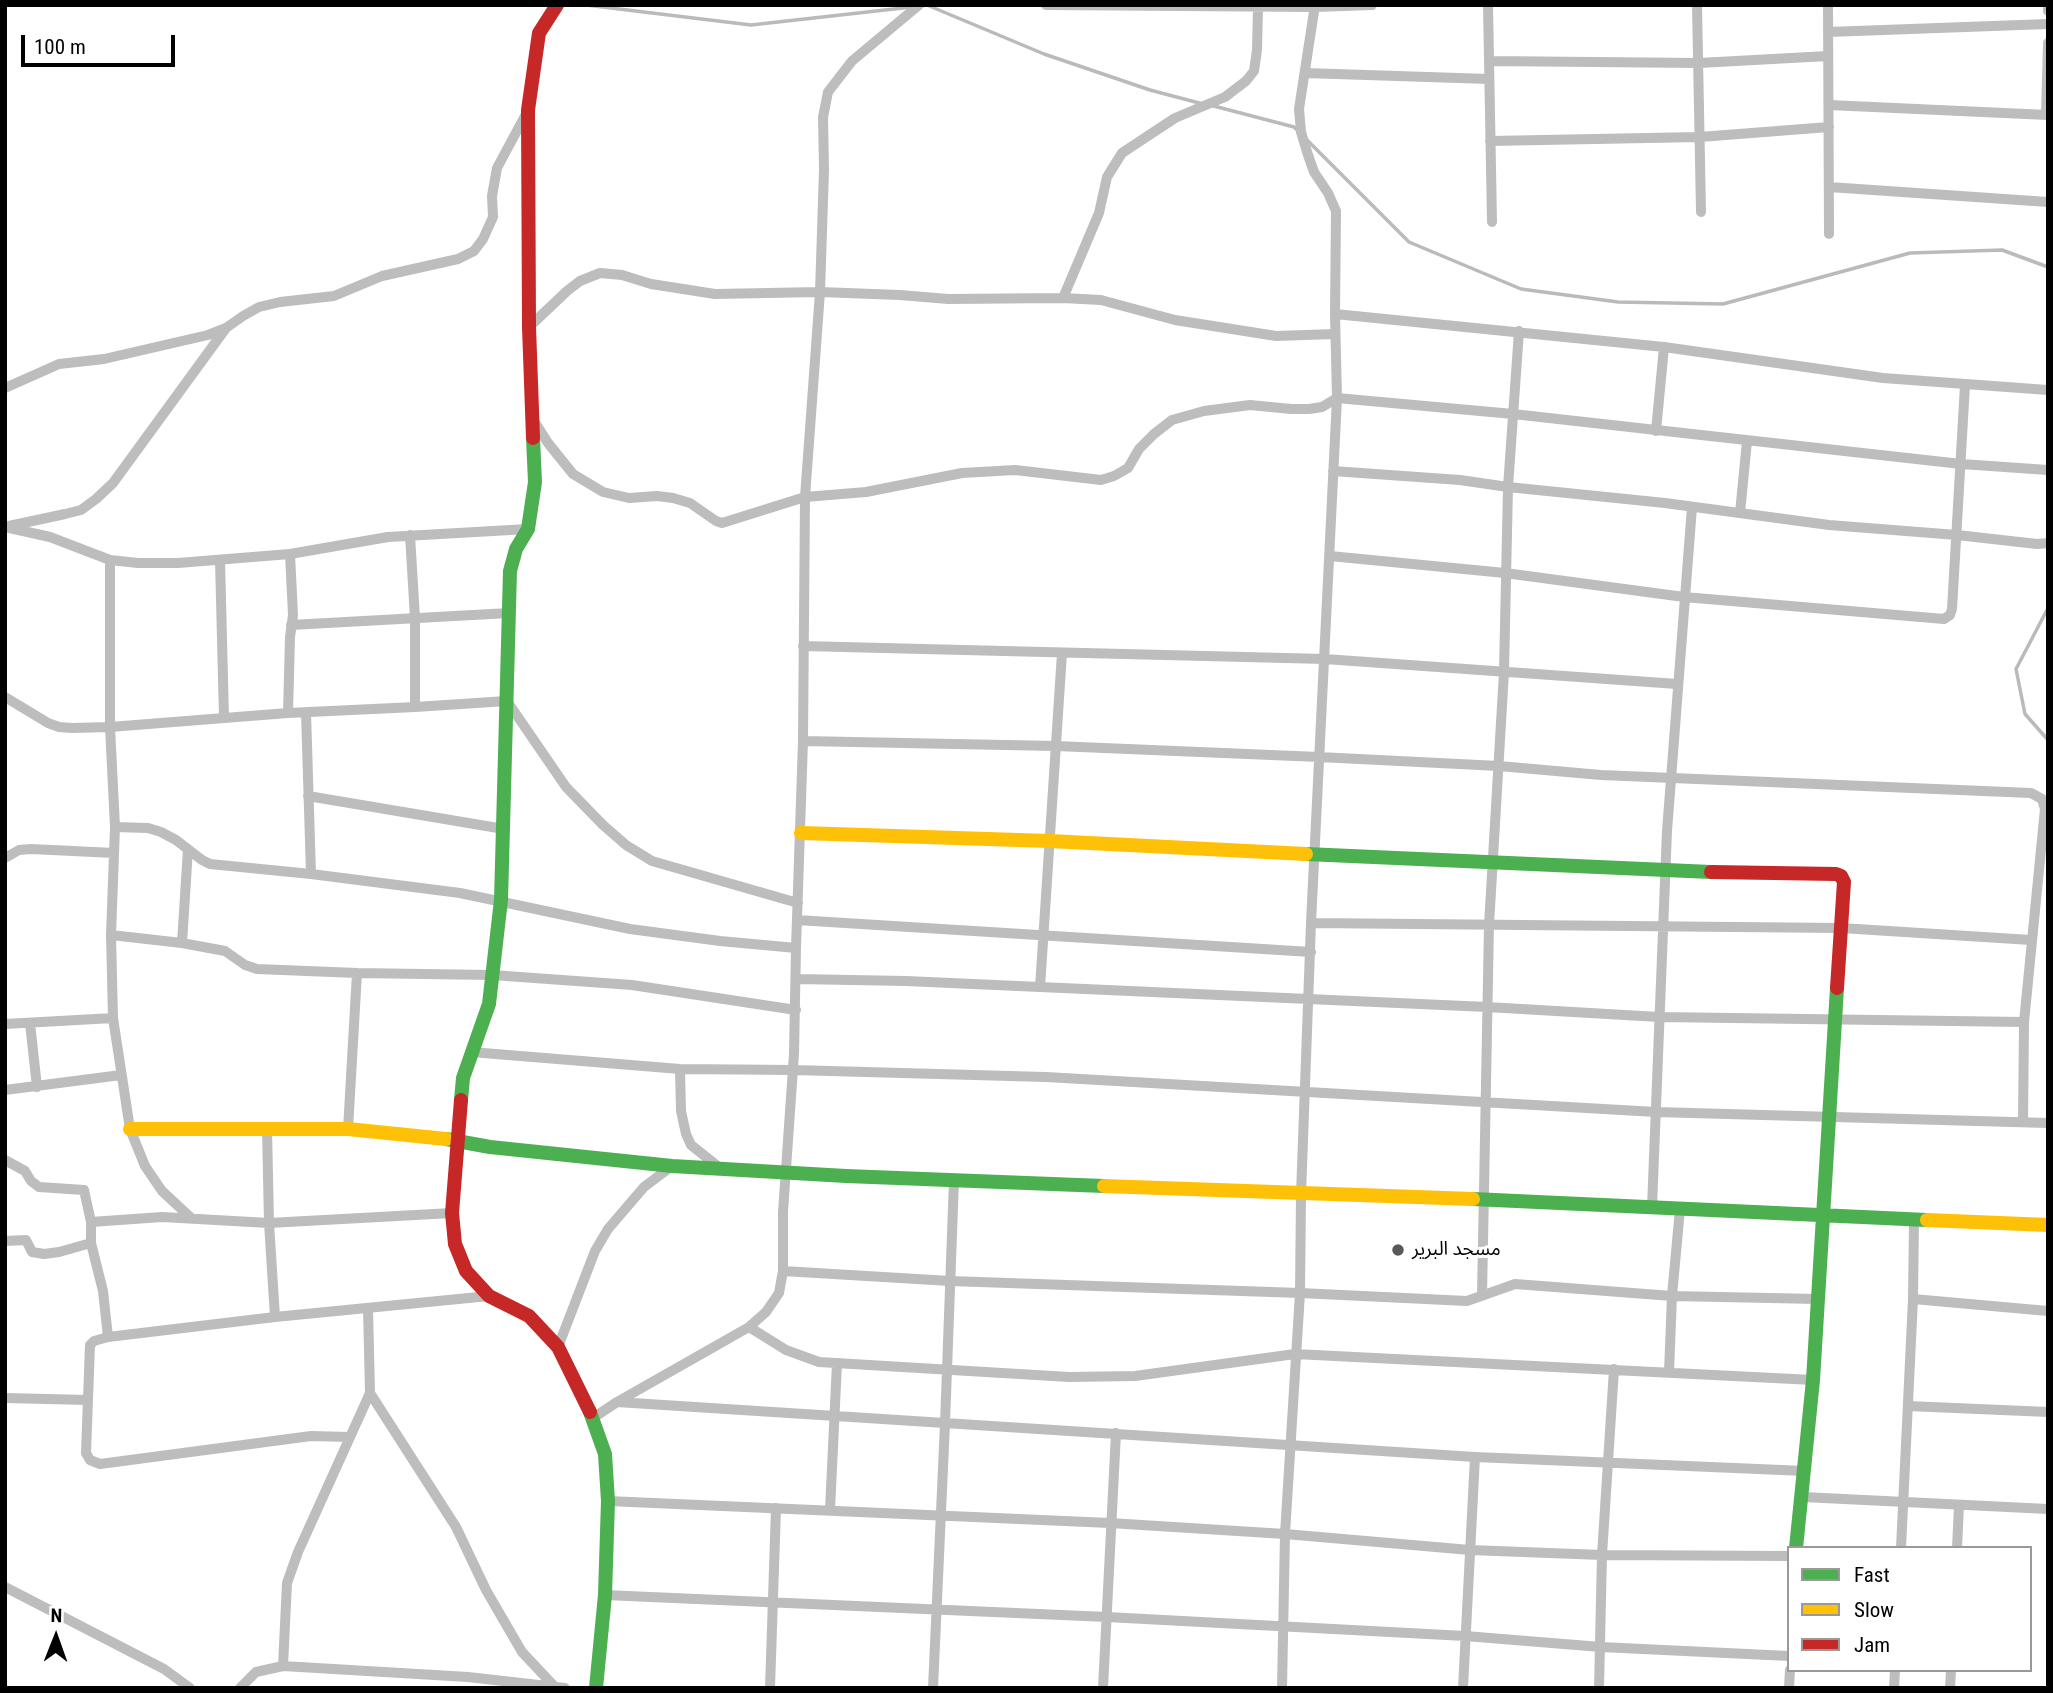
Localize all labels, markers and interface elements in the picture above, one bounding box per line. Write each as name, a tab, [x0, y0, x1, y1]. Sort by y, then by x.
scale bar	[24, 21, 178, 65]
text: 100 m	[34, 35, 86, 59]
place label: مسجد البرير	[1412, 1239, 1501, 1261]
marker: مسجد البرير	[1390, 1242, 1406, 1258]
legend	[1787, 1546, 2032, 1672]
text: Fast	[1854, 1563, 1890, 1587]
text: Slow	[1854, 1598, 1894, 1622]
north arrow	[21, 1602, 91, 1672]
text: N	[50, 1604, 62, 1627]
text: Jam	[1854, 1633, 1890, 1657]

